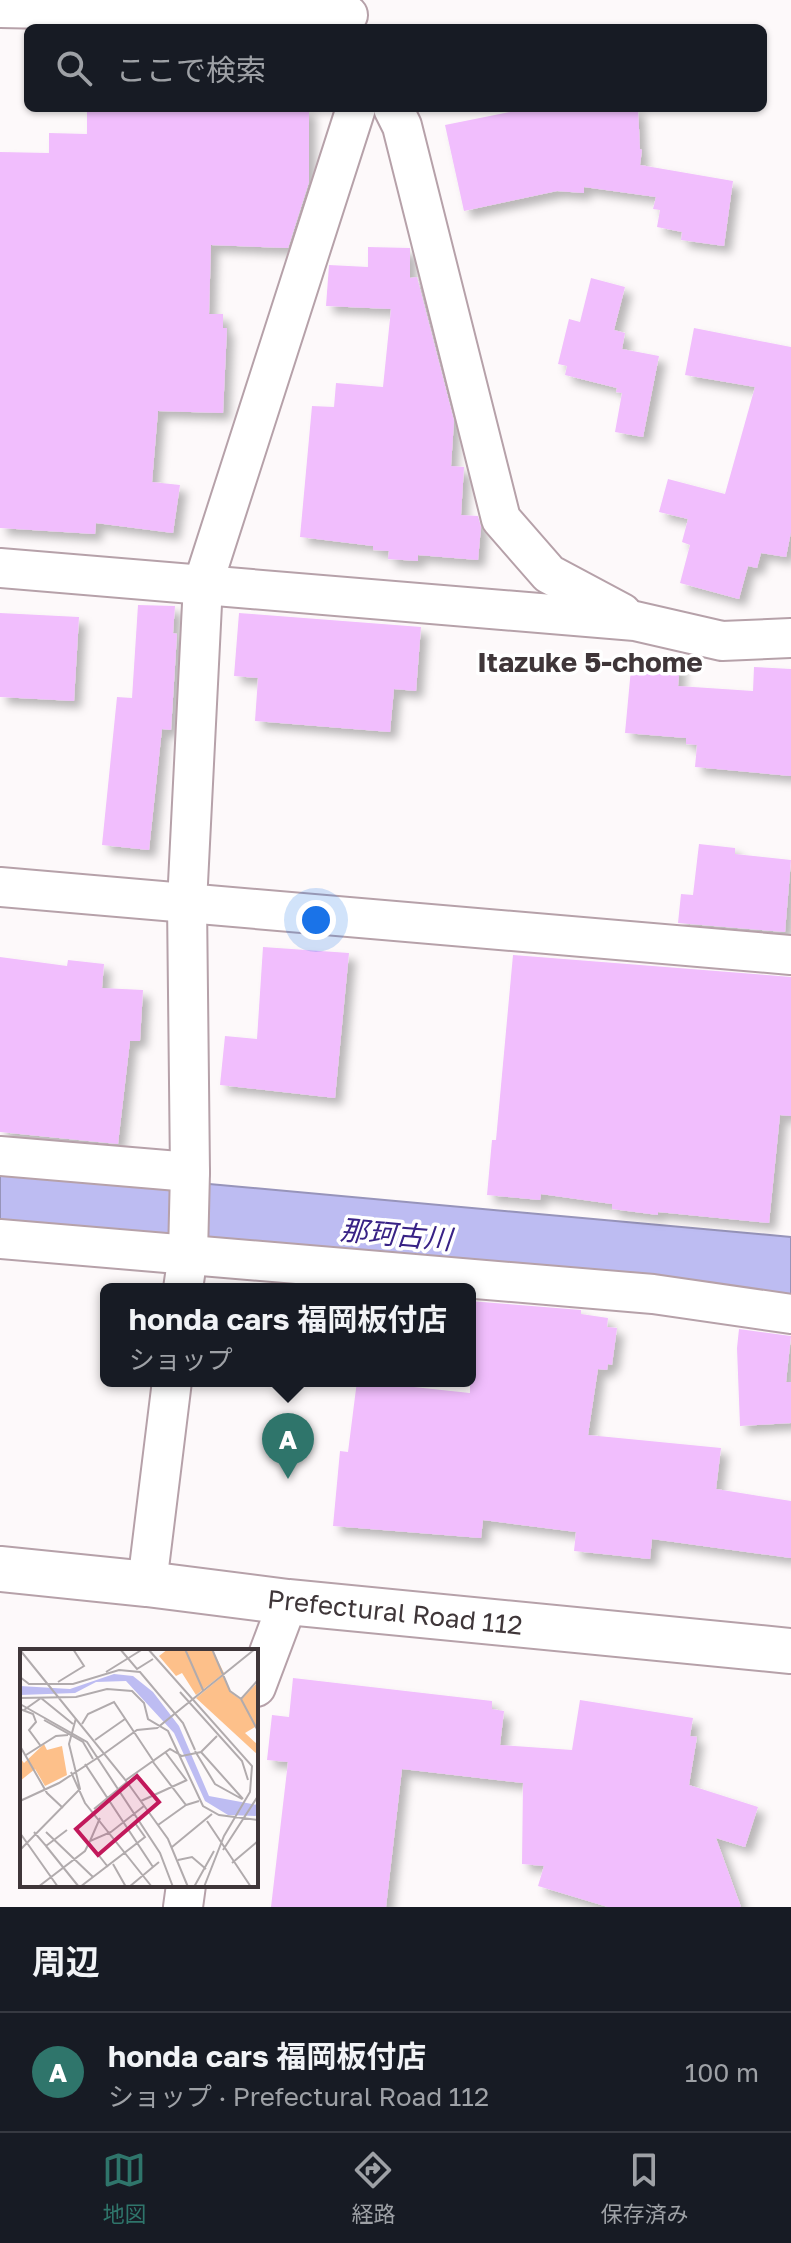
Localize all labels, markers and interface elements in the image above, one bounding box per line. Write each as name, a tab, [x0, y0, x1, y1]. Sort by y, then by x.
search box	[24, 24, 767, 112]
icon: search	[52, 46, 96, 90]
text: ここで検索	[116, 52, 266, 88]
district label: Itazuke 5-chome	[477, 645, 703, 678]
your location	[296, 900, 336, 940]
water label: 那珂古川	[339, 1213, 456, 1256]
popup	[100, 1283, 476, 1387]
text: honda cars 福岡板付店	[129, 1301, 447, 1337]
text: ショップ	[129, 1344, 233, 1375]
pin: A	[262, 1413, 314, 1479]
street label: Prefectural Road 112	[266, 1583, 524, 1641]
inset map	[20, 1649, 258, 1887]
text: 周辺	[32, 1941, 100, 1981]
text: honda cars 福岡板付店	[108, 2038, 426, 2074]
text: A	[49, 2057, 67, 2088]
text: 100 m	[685, 2057, 759, 2088]
text: ショップ · Prefectural Road 112	[108, 2081, 489, 2112]
tab: 地図	[102, 2148, 147, 2228]
tab: 経路	[351, 2148, 396, 2228]
tab: 保存済み	[600, 2148, 689, 2228]

